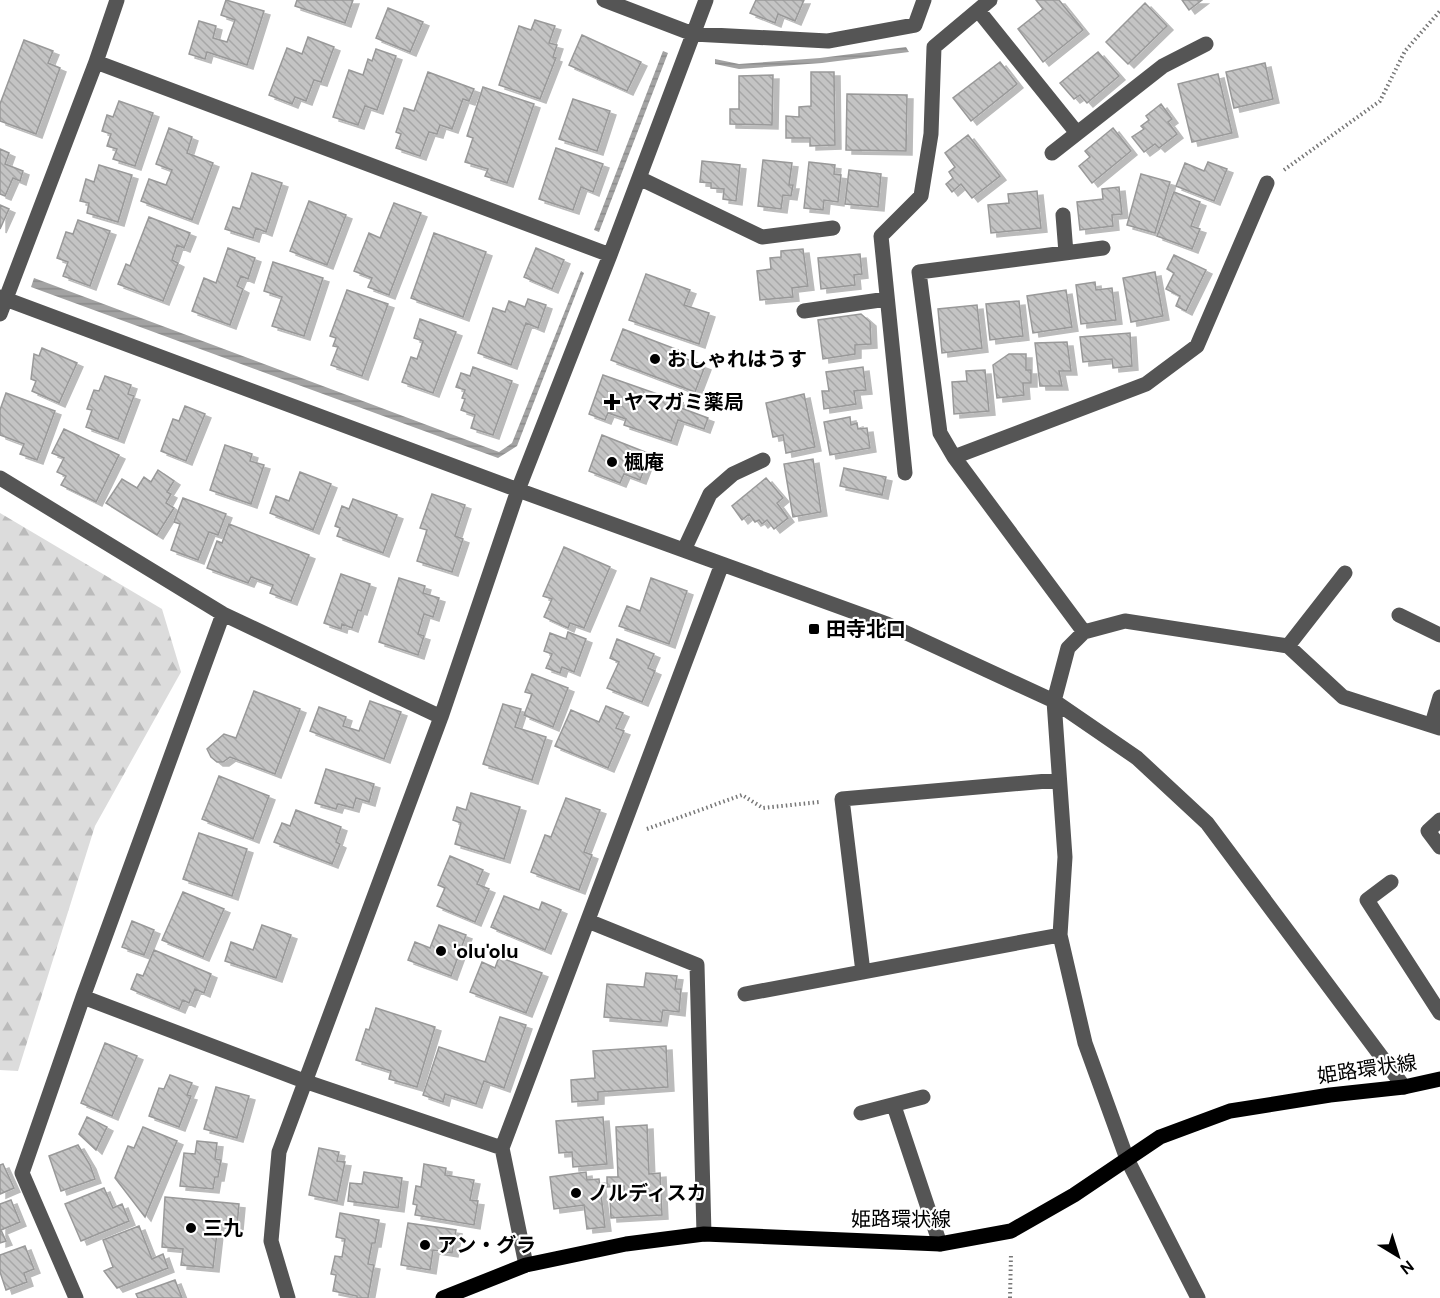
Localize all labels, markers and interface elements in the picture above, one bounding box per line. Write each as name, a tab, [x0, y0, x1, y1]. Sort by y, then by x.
place label: おしゃれはうす	[667, 346, 807, 372]
marker: おしゃれはうす	[648, 352, 662, 366]
place label: ヤマガミ薬局	[624, 389, 744, 415]
marker: ヤマガミ薬局	[605, 395, 619, 409]
place label: 楓庵	[624, 449, 664, 475]
marker: 楓庵	[605, 455, 619, 469]
place label: 田寺北口	[826, 616, 906, 642]
marker: 田寺北口	[807, 622, 821, 636]
place label: 'olu'olu	[453, 938, 518, 964]
marker: 'olu'olu	[434, 944, 448, 958]
street label: 姫路環状線	[1316, 1049, 1418, 1089]
place label: ノルディスカ	[588, 1180, 707, 1206]
marker: ノルディスカ	[569, 1186, 583, 1200]
street label: 姫路環状線	[851, 1206, 951, 1232]
place label: 三九	[203, 1215, 243, 1241]
marker: 三九	[184, 1221, 198, 1235]
north arrow	[1368, 1226, 1428, 1286]
place label: アン・グラ	[437, 1232, 536, 1258]
marker: アン・グラ	[418, 1238, 432, 1252]
text: N	[1396, 1256, 1418, 1279]

